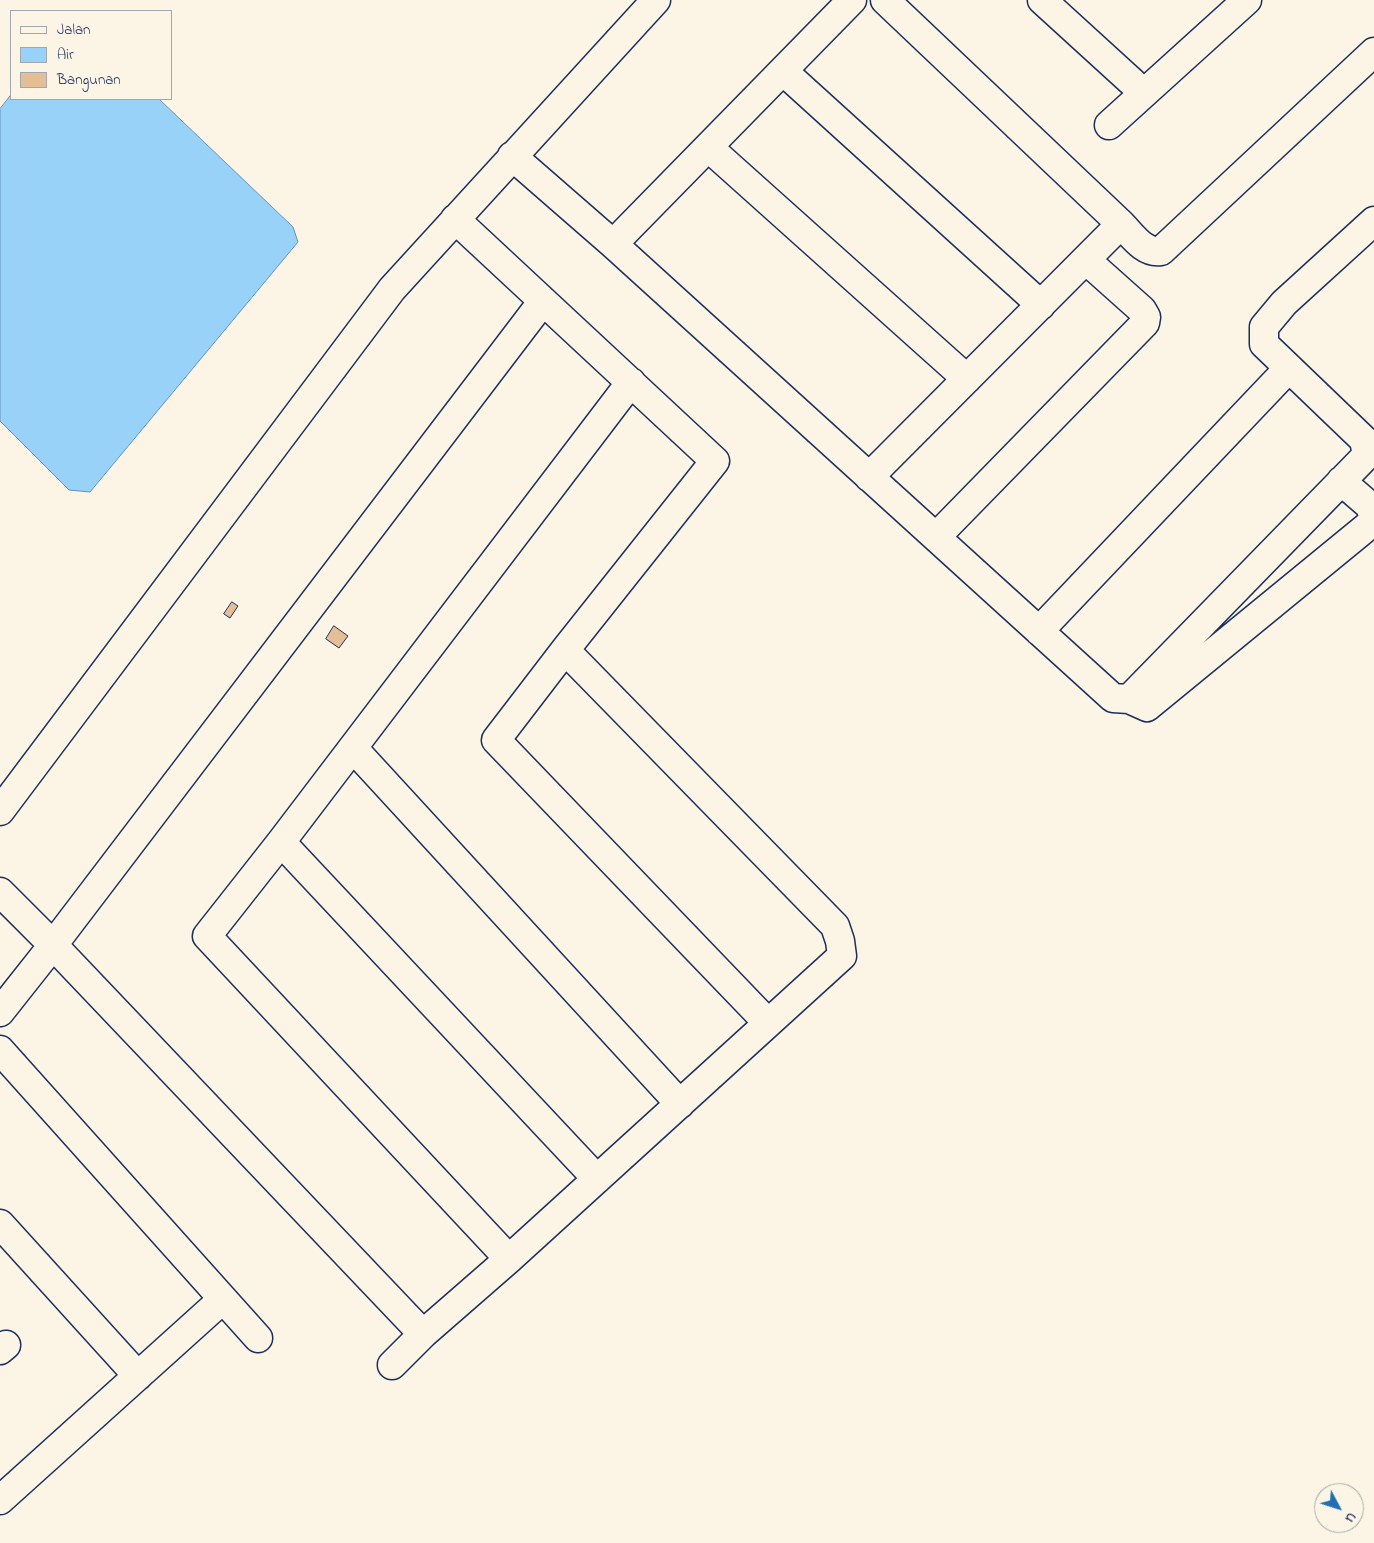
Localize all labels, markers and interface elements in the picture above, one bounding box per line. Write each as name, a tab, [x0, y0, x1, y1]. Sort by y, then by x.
legend	[10, 10, 172, 100]
text: Jalan	[57, 19, 90, 41]
text: Air	[57, 44, 74, 66]
text: Bangunan	[57, 69, 121, 91]
north arrow	[1314, 1483, 1364, 1533]
text: U	[1339, 1507, 1361, 1527]

